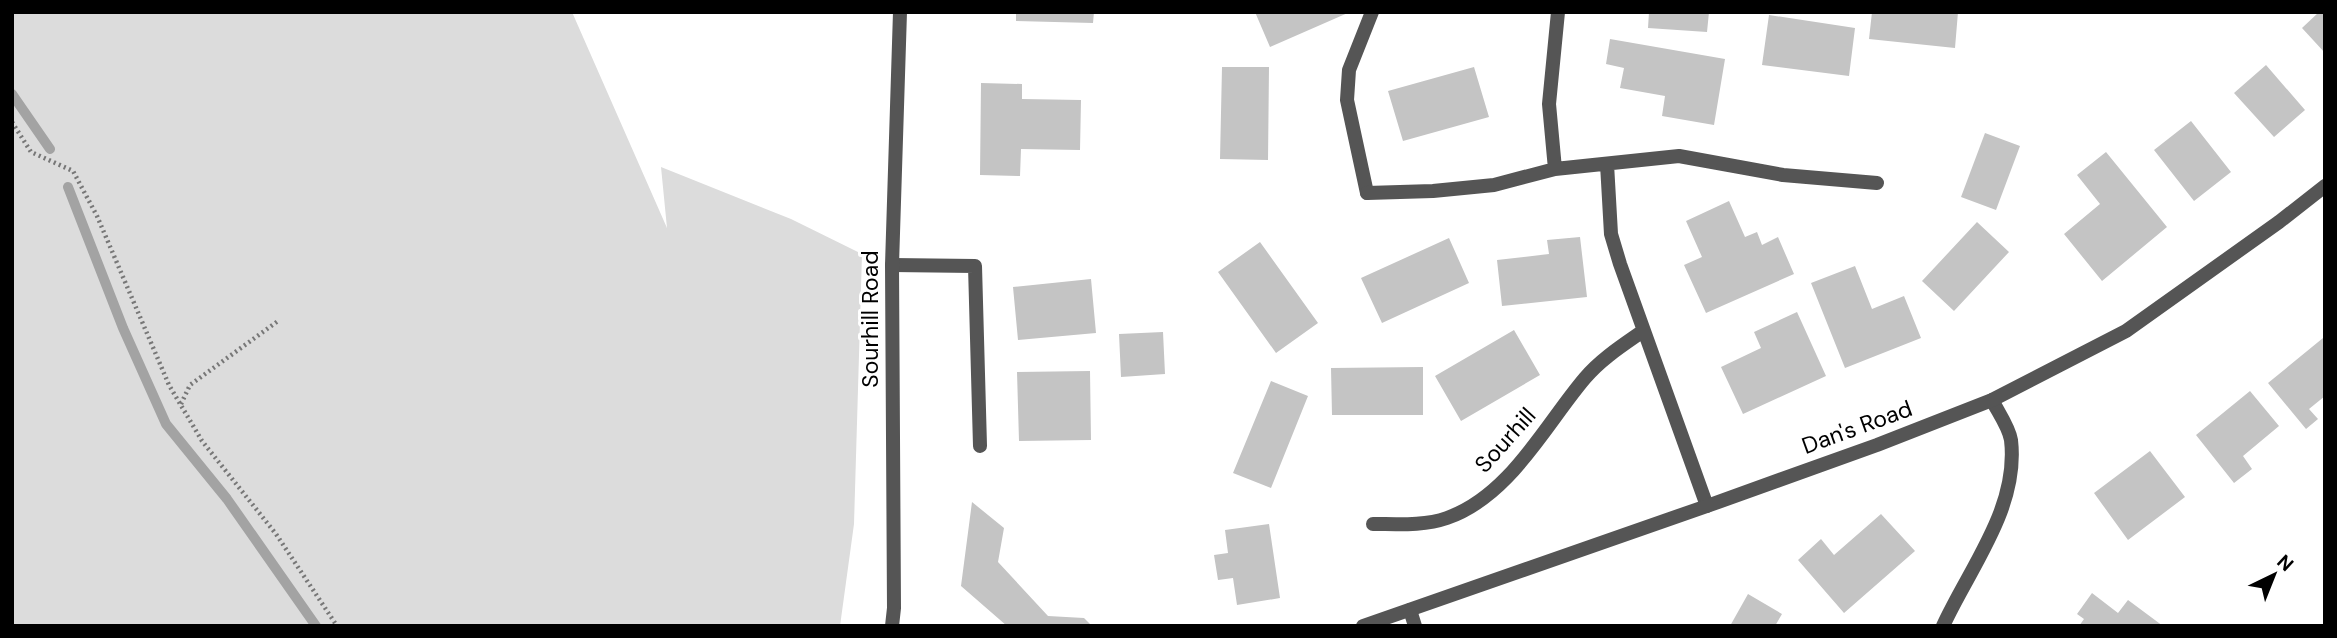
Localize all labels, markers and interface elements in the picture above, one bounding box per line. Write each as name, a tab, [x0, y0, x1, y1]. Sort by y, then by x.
street label: Sourhill Road	[855, 250, 885, 388]
street label: Dan's Road	[1798, 393, 1916, 461]
street label: Sourhill	[1468, 401, 1542, 479]
north arrow	[2239, 540, 2309, 610]
text: N	[2272, 549, 2299, 577]

